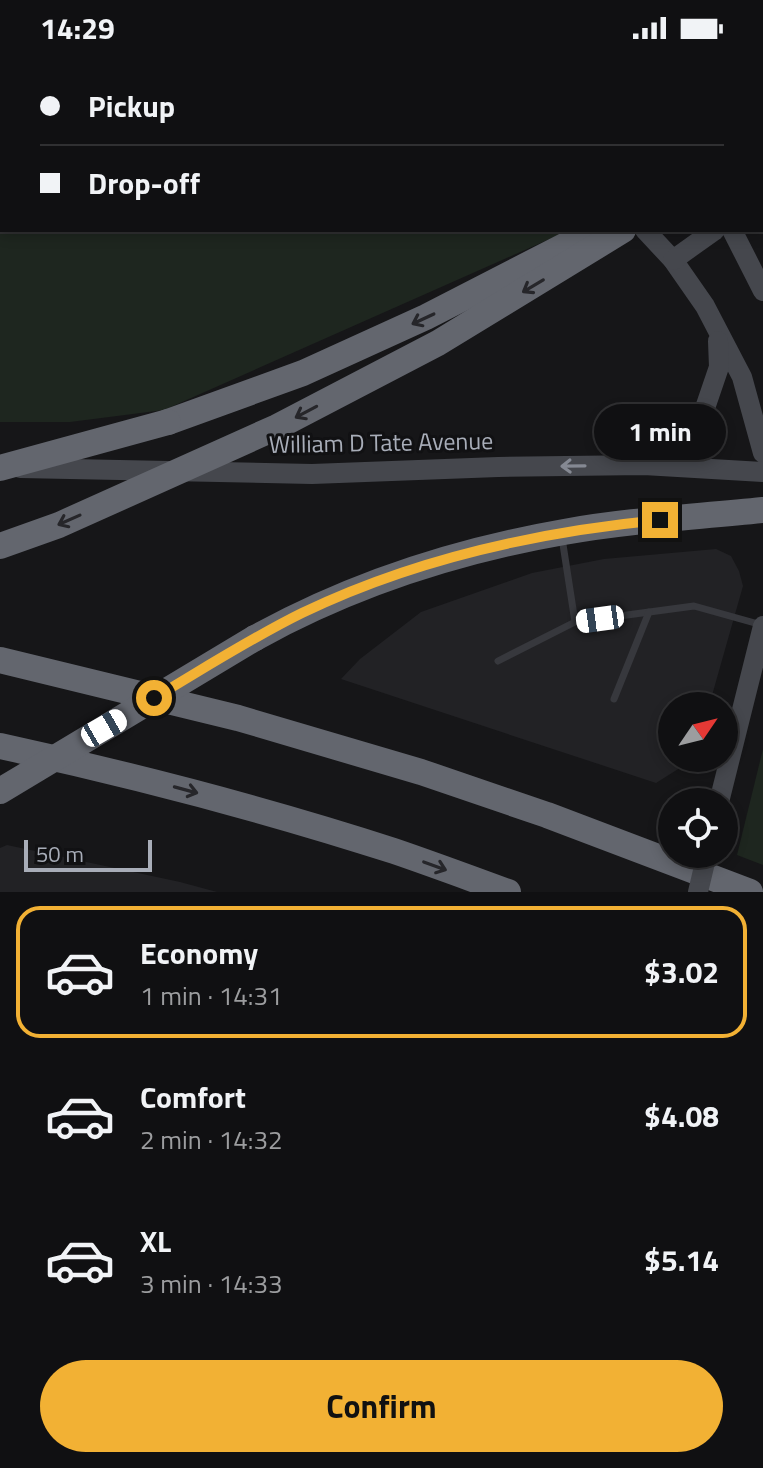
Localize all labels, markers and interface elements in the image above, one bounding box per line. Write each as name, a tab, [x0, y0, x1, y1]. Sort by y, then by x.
text: 14:29	[40, 5, 115, 51]
text: Pickup	[88, 83, 175, 129]
text: Drop-off	[88, 160, 200, 206]
one-way arrow	[522, 278, 545, 294]
one-way arrow	[411, 312, 435, 327]
callout: 1 min	[594, 404, 726, 460]
one-way arrow	[294, 405, 318, 421]
text: 1 min	[628, 412, 692, 451]
street label: William D Tate Avenue	[268, 422, 493, 462]
one-way arrow	[560, 458, 587, 474]
route end	[642, 502, 678, 538]
one-way arrow	[57, 514, 82, 529]
car	[575, 604, 625, 634]
route start	[136, 680, 172, 716]
north arrow	[658, 692, 738, 772]
map controls	[658, 692, 738, 868]
car	[77, 706, 131, 750]
one-way arrow	[173, 784, 199, 799]
button: locate	[658, 788, 738, 868]
scale bar	[24, 836, 152, 872]
text: 50 m	[36, 837, 84, 871]
one-way arrow	[422, 860, 447, 874]
text: Economy	[140, 930, 258, 976]
icon: car	[44, 936, 116, 1008]
text: $3.02	[644, 949, 719, 995]
text: 1 min · 14:31	[140, 976, 283, 1015]
text: Comfort	[140, 1074, 246, 1120]
icon: car	[44, 1080, 116, 1152]
text: $4.08	[644, 1093, 719, 1139]
text: 2 min · 14:32	[140, 1120, 283, 1159]
text: XL	[140, 1218, 171, 1264]
icon: car	[44, 1224, 116, 1296]
text: $5.14	[644, 1237, 719, 1283]
text: 3 min · 14:33	[140, 1264, 283, 1303]
button: Confirm	[40, 1360, 723, 1452]

